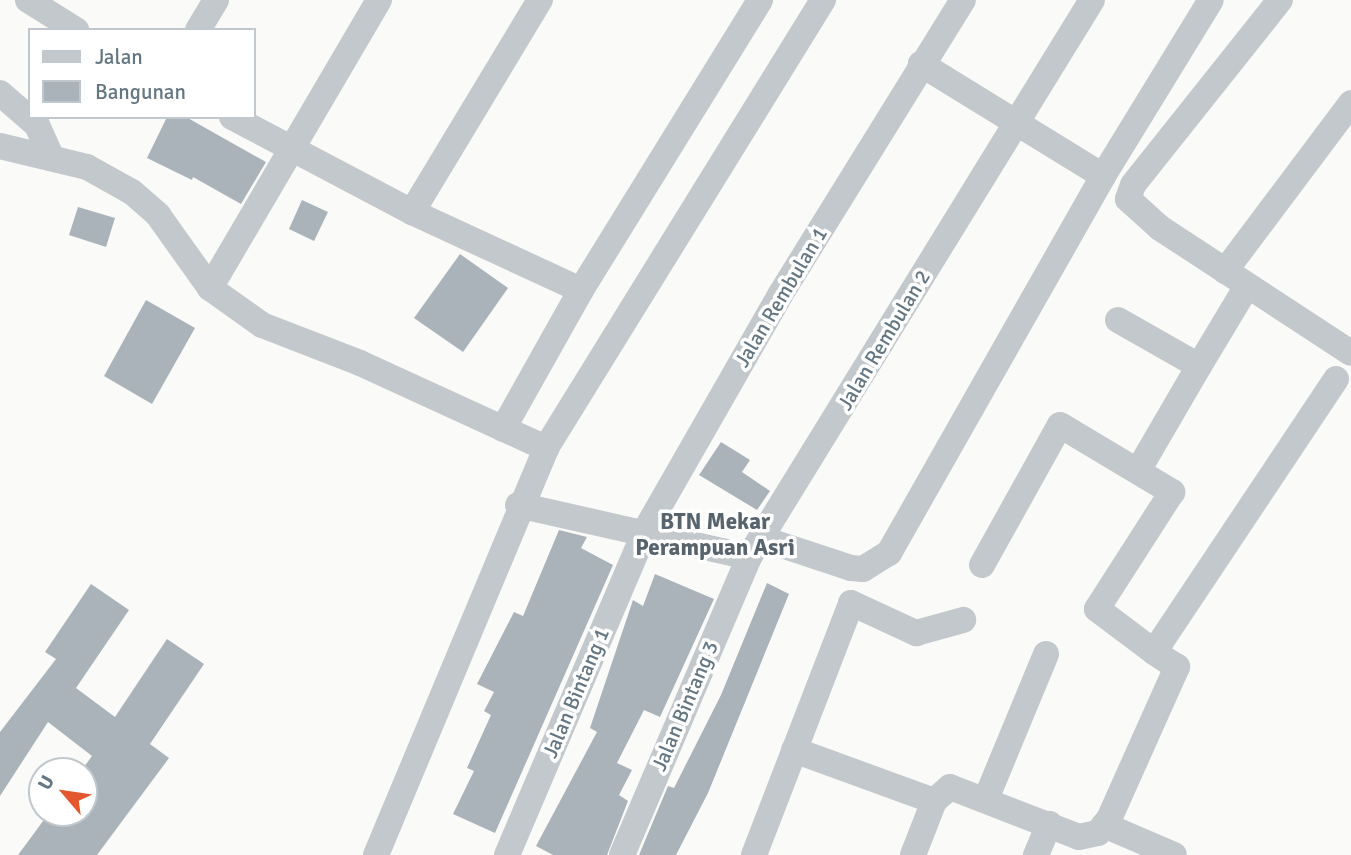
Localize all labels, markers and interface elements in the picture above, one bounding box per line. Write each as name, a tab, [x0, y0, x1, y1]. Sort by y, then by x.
legend	[28, 28, 256, 119]
text: Jalan	[95, 44, 143, 70]
text: Bangunan	[95, 79, 186, 105]
street label: Jalan Rembulan 1	[729, 222, 833, 372]
street label: Jalan Rembulan 2	[832, 265, 936, 415]
district label: BTN Mekar Perampuan Asri	[635, 508, 795, 562]
street label: Jalan Bintang 1	[537, 624, 615, 762]
street label: Jalan Bintang 3	[646, 637, 724, 775]
north arrow	[28, 757, 98, 827]
text: U	[33, 771, 60, 794]

